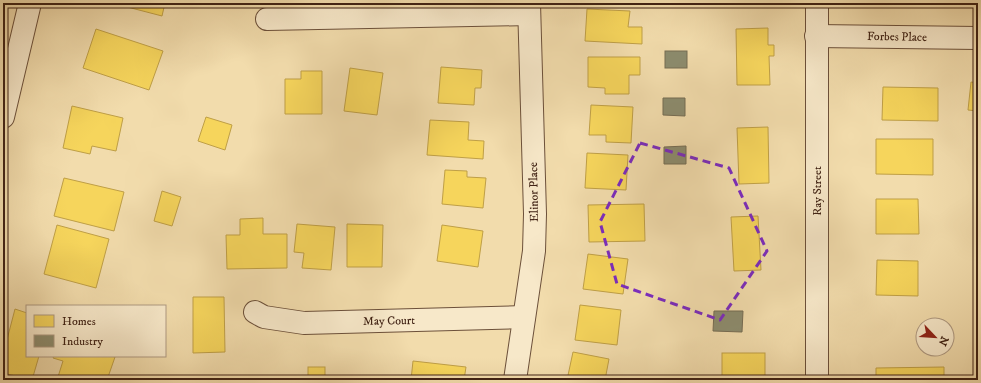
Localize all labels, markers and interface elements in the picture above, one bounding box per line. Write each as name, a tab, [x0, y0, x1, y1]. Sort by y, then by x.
street label: Forbes Place	[867, 29, 927, 45]
street label: Elinor Place	[526, 162, 542, 222]
street label: Ray Street	[810, 166, 825, 216]
legend	[26, 305, 166, 357]
street label: May Court	[363, 313, 415, 329]
text: Homes	[62, 314, 96, 329]
north arrow	[915, 317, 955, 357]
text: Industry	[62, 334, 103, 349]
text: N	[935, 334, 951, 348]

